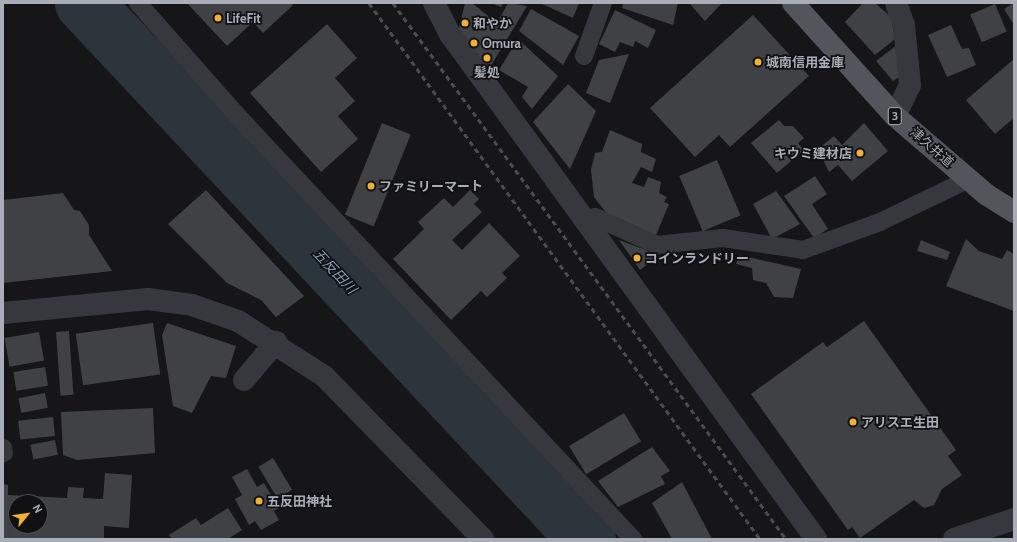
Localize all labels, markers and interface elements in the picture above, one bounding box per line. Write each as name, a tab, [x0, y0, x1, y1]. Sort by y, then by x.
place label: LifeFit	[226, 10, 261, 26]
marker: LifeFit	[213, 13, 223, 23]
place label: 和やか	[473, 15, 512, 31]
marker: 和やか	[460, 18, 470, 28]
place label: Omura	[482, 35, 521, 51]
marker: Omura	[469, 38, 479, 48]
marker: 髪処	[482, 53, 492, 63]
place label: 城南信用金庫	[766, 54, 844, 70]
marker: 城南信用金庫	[753, 57, 763, 67]
place label: 髪処	[474, 64, 500, 80]
road number: 3	[887, 106, 903, 126]
street label: 津久井道	[907, 124, 957, 170]
place label: キウミ建材店	[774, 145, 852, 161]
marker: キウミ建材店	[855, 148, 865, 158]
place label: ファミリーマート	[379, 178, 483, 194]
marker: ファミリーマート	[366, 181, 376, 191]
water label: 五反田川	[310, 245, 360, 297]
place label: コインランドリー	[645, 250, 749, 266]
marker: コインランドリー	[632, 253, 642, 263]
place label: アリスエ生田	[861, 414, 939, 430]
marker: アリスエ生田	[848, 417, 858, 427]
place label: 五反田神社	[267, 493, 332, 509]
north arrow	[8, 494, 48, 534]
marker: 五反田神社	[254, 496, 264, 506]
text: N	[30, 502, 46, 515]

